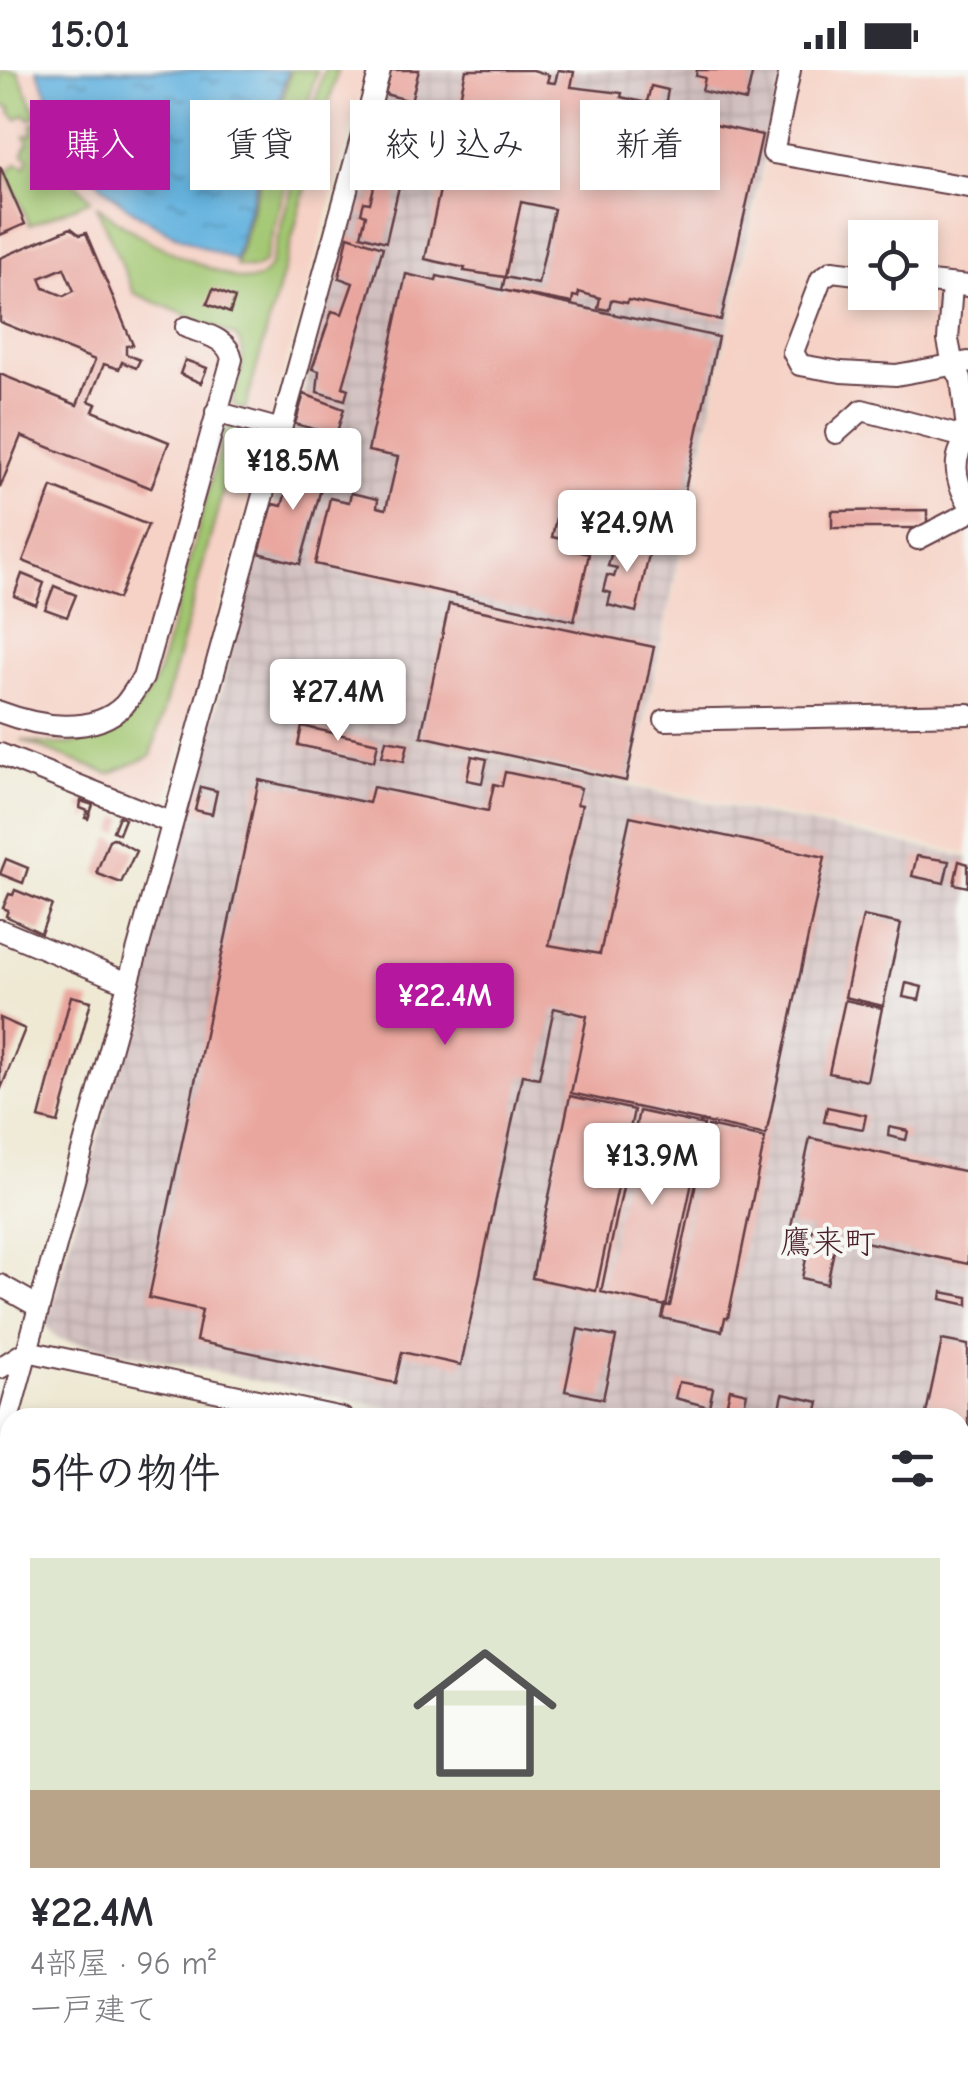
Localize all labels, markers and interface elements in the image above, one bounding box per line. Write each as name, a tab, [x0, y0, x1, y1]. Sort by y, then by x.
text: 15:01	[50, 13, 130, 57]
chip: 購入	[30, 100, 170, 190]
chip: 賃貸	[190, 100, 330, 190]
chip: 絞り込み	[350, 100, 560, 190]
chip: 新着	[580, 100, 720, 190]
map controls	[848, 220, 938, 310]
button: locate	[848, 220, 938, 310]
pin: ¥18.5M	[212, 428, 374, 513]
text: ¥18.5M	[246, 442, 340, 479]
pin: ¥24.9M	[546, 490, 708, 575]
text: ¥24.9M	[580, 504, 674, 541]
pin: ¥27.4M	[257, 659, 419, 744]
text: ¥27.4M	[292, 673, 384, 710]
pin: ¥22.4M	[364, 963, 526, 1048]
text: ¥22.4M	[398, 977, 492, 1014]
pin: ¥13.9M	[571, 1123, 733, 1208]
text: ¥13.9M	[606, 1137, 698, 1174]
district label: 鷹来町	[780, 1224, 876, 1261]
icon: filters	[885, 1441, 940, 1496]
text: 5件の物件	[30, 1449, 220, 1498]
icon: home	[395, 1623, 575, 1803]
text: ¥22.4M	[30, 1888, 154, 1937]
text: 4部屋 · 96 m²	[30, 1945, 216, 1982]
text: 一戸建て	[30, 1991, 158, 2028]

